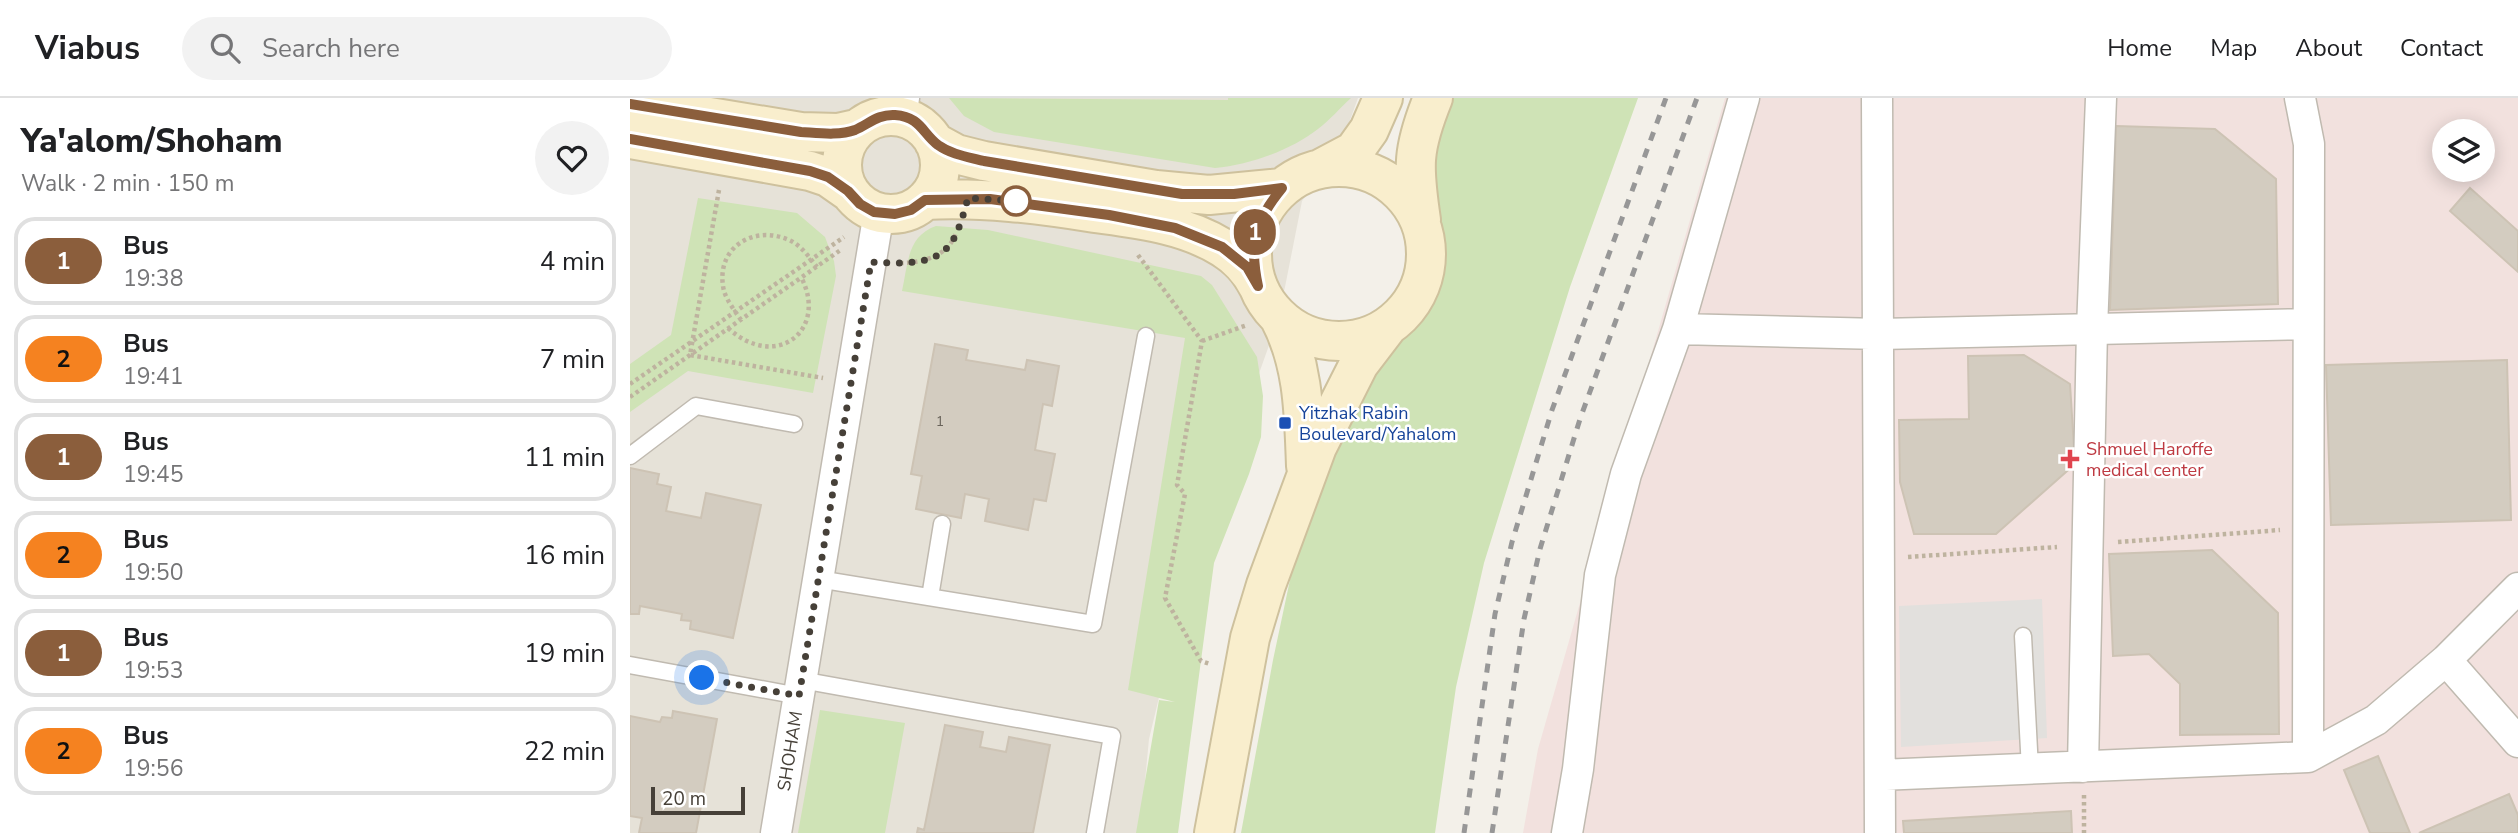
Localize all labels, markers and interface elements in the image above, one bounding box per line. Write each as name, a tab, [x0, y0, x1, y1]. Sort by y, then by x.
search box	[182, 17, 672, 80]
text: Viabus	[35, 26, 140, 71]
icon: search	[206, 29, 244, 67]
text: Search here	[262, 31, 400, 66]
text: Home	[2107, 32, 2172, 64]
text: Map	[2210, 32, 2257, 64]
text: About	[2295, 32, 2362, 64]
text: Contact	[2400, 32, 2483, 64]
text: Ya'alom/Shoham	[21, 119, 283, 164]
map controls	[2432, 119, 2495, 182]
button: layers	[2432, 119, 2495, 182]
button: heart	[535, 121, 609, 195]
text: Walk · 2 min · 150 m	[21, 168, 234, 199]
unlabelled marker	[1001, 186, 1031, 216]
line badge: 1	[1232, 209, 1278, 255]
text: 1	[1248, 216, 1262, 248]
text: Bus	[123, 228, 169, 263]
text: 4 min	[540, 244, 605, 279]
text: 1	[56, 245, 71, 277]
text: 19:38	[123, 263, 183, 294]
text: Bus	[123, 326, 169, 361]
text: 7 min	[540, 342, 605, 377]
text: 2	[56, 343, 71, 375]
text: 19:41	[123, 361, 183, 392]
place label: Yitzhak Rabin Boulevard/Yahalom	[1298, 401, 1457, 446]
house number: 1	[936, 412, 944, 431]
marker: Yitzhak Rabin Boulevard/Yahalom	[1277, 415, 1293, 431]
text: Bus	[123, 424, 169, 459]
place label: Shmuel Haroffe medical center	[2086, 437, 2213, 482]
text: 11 min	[524, 440, 605, 475]
text: 1	[56, 441, 71, 473]
marker: Shmuel Haroffe medical center	[2060, 449, 2080, 469]
text: 19:45	[123, 459, 183, 490]
text: Bus	[123, 522, 169, 557]
text: 16 min	[524, 538, 605, 573]
text: 2	[56, 539, 71, 571]
text: 19:50	[123, 557, 183, 588]
text: Bus	[123, 620, 169, 655]
text: 19 min	[524, 636, 605, 671]
text: 1	[56, 637, 71, 669]
text: 19:53	[123, 655, 183, 686]
your location	[684, 660, 719, 695]
street label: SHOHAM	[772, 709, 808, 793]
text: Bus	[123, 718, 169, 753]
text: 22 min	[524, 734, 605, 769]
text: 2	[56, 735, 71, 767]
text: 19:56	[123, 753, 183, 784]
scale bar	[651, 784, 746, 816]
text: 20 m	[662, 786, 706, 812]

